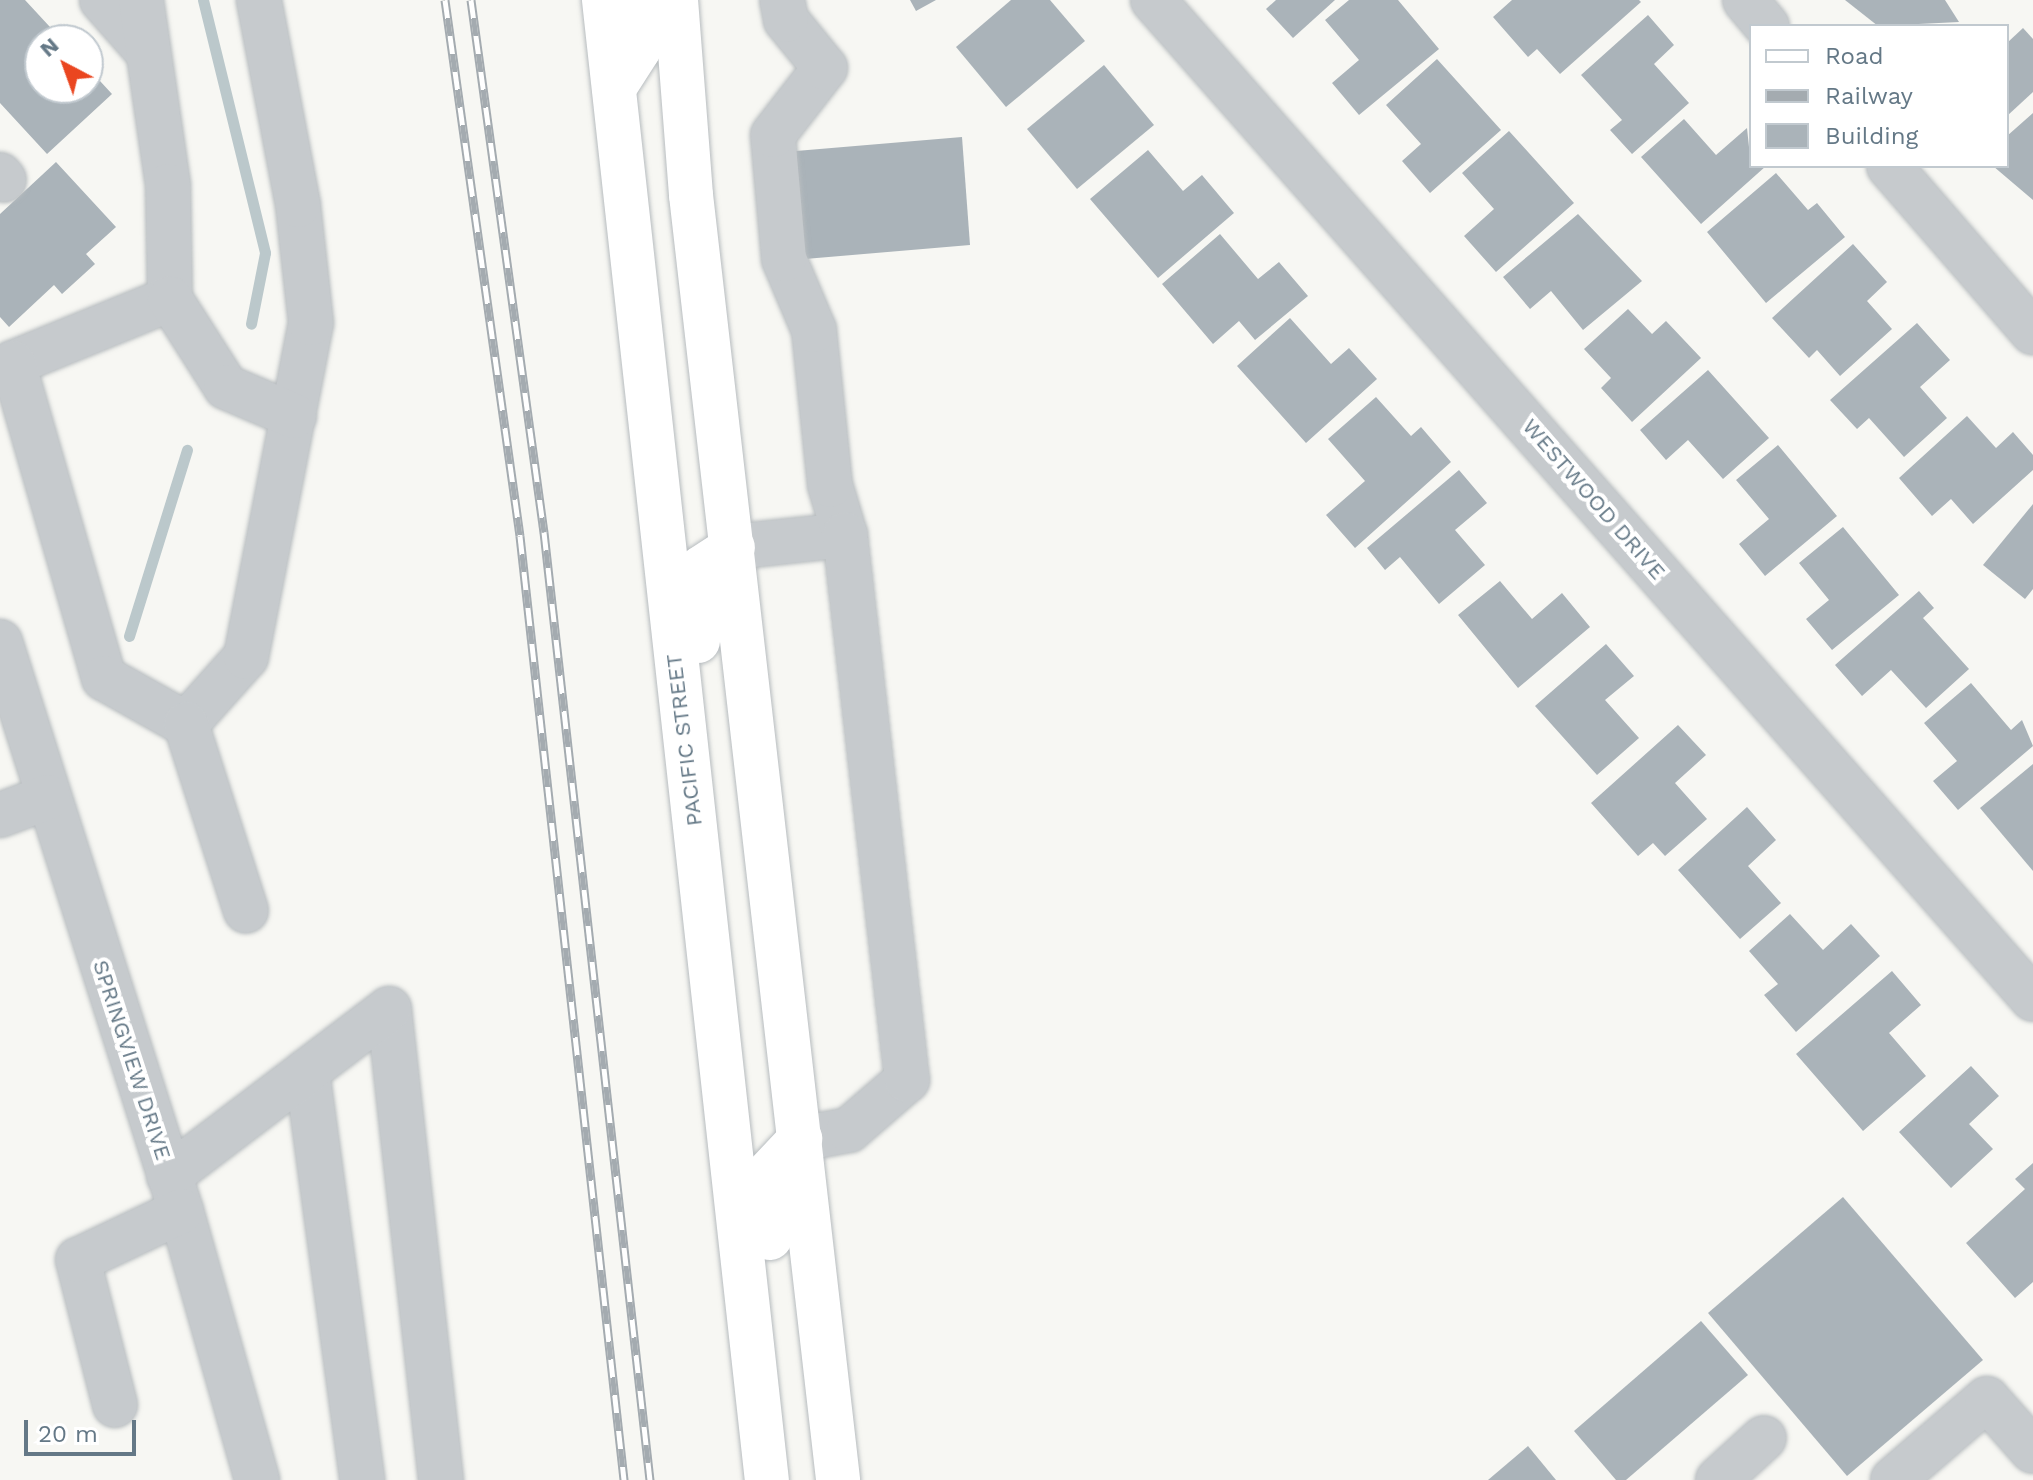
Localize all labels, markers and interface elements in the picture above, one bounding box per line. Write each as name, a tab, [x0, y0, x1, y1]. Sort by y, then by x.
north arrow	[24, 24, 104, 104]
legend	[1749, 24, 2009, 168]
text: N	[35, 32, 64, 62]
text: Road	[1825, 42, 1884, 70]
text: Railway	[1825, 82, 1913, 110]
text: Building	[1825, 122, 1918, 150]
street label: WESTWOOD DRIVE	[1517, 413, 1671, 585]
street label: PACIFIC STREET	[660, 652, 708, 828]
street label: SPRINGVIEW DRIVE	[87, 956, 177, 1164]
scale bar	[28, 1404, 140, 1454]
text: 20 m	[38, 1420, 98, 1448]

